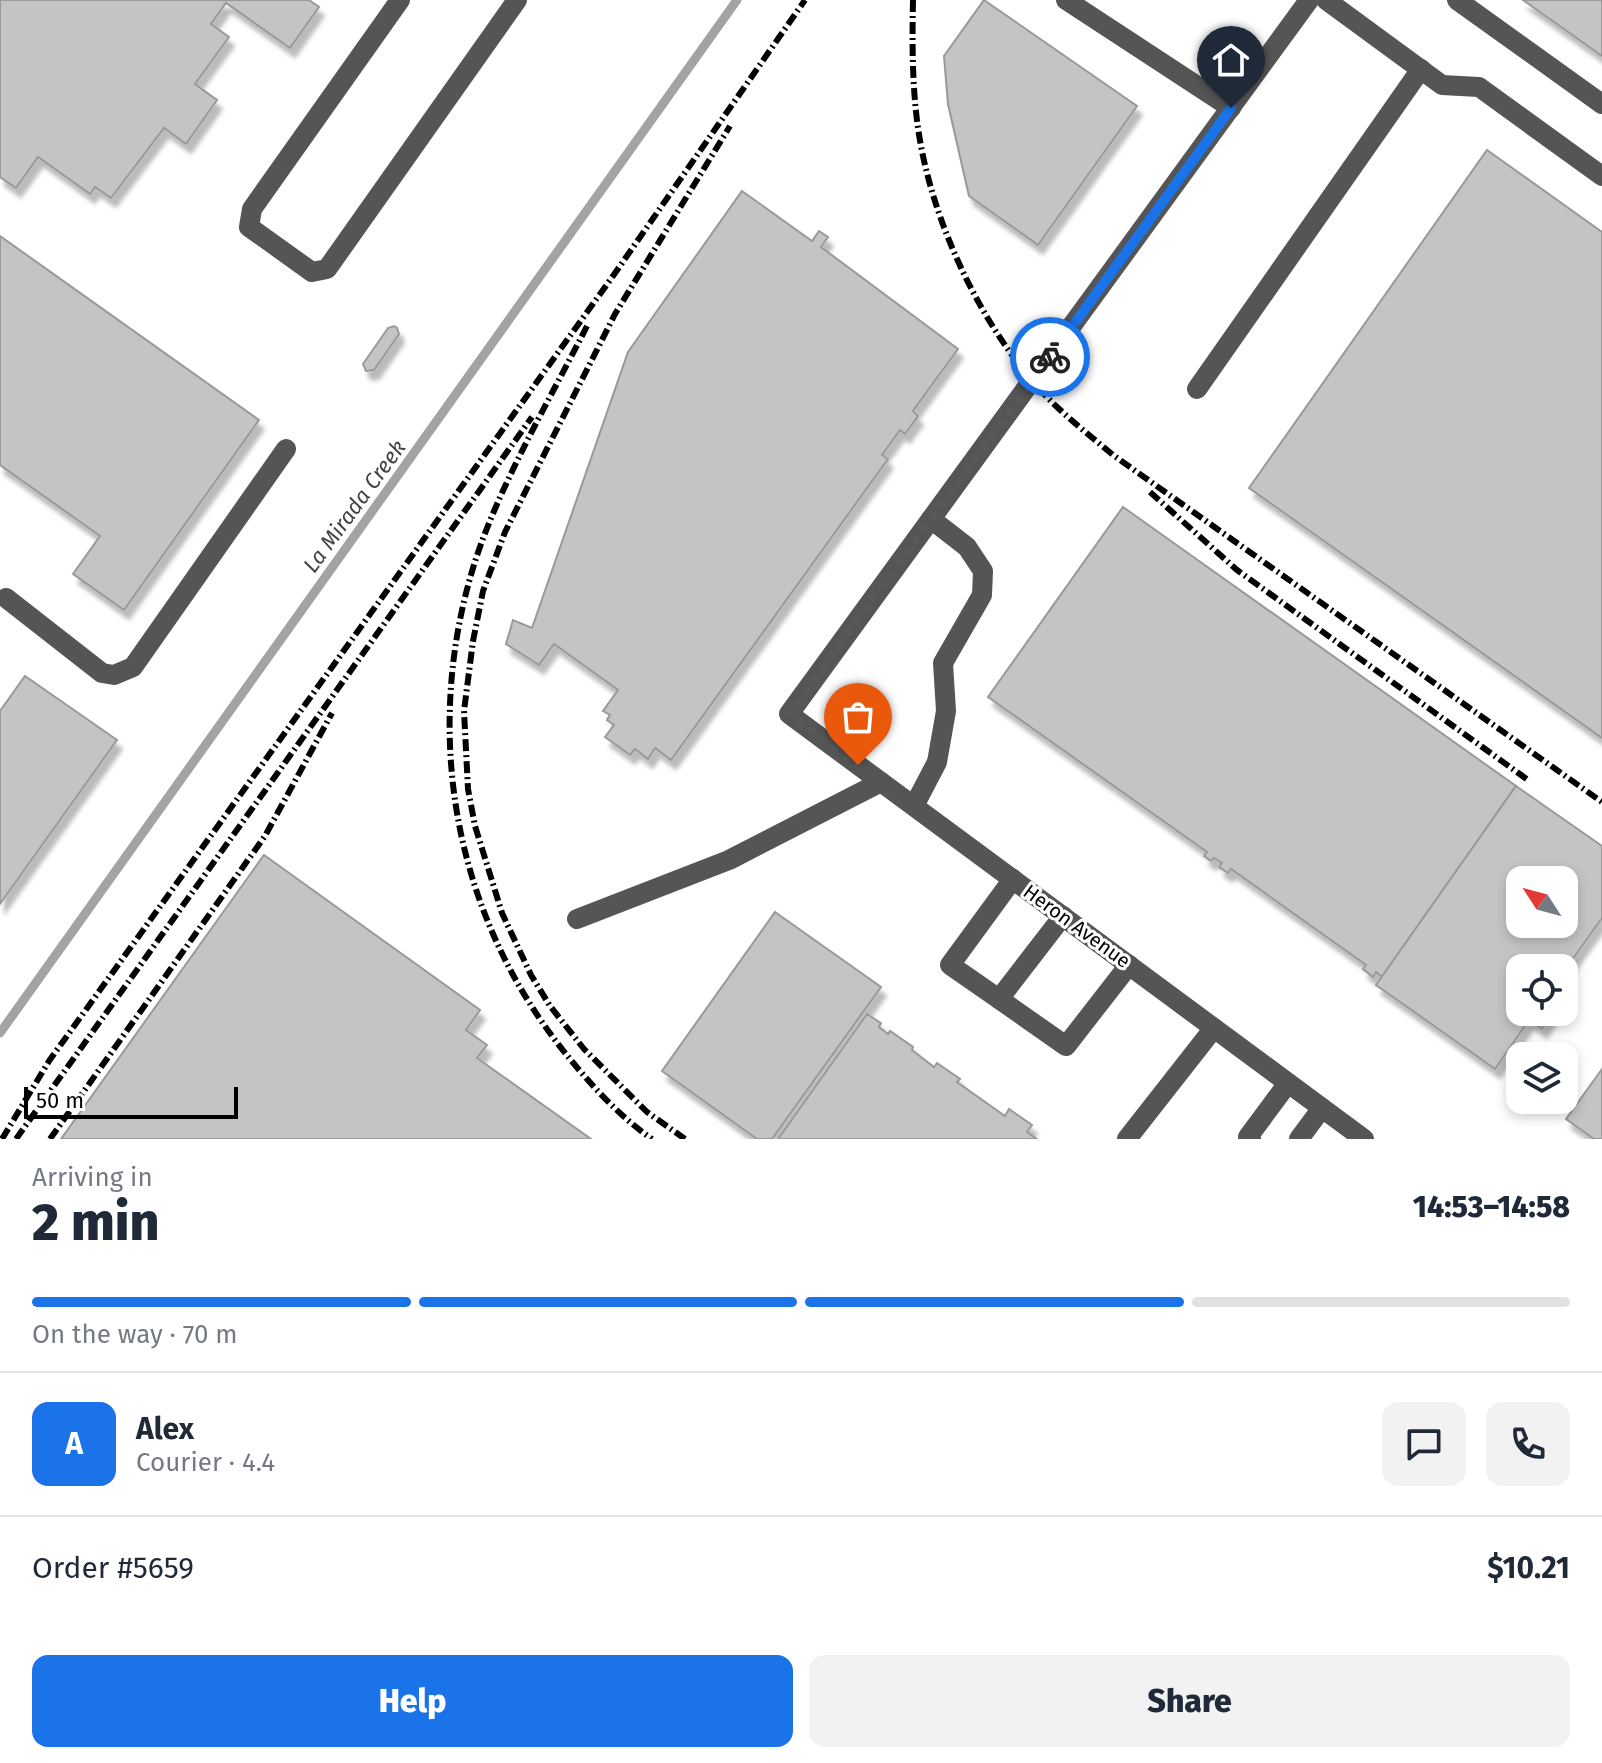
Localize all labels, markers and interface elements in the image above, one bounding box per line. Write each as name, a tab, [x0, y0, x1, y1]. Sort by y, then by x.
pin	[1197, 26, 1265, 108]
icon: home	[1209, 38, 1253, 82]
courier	[1010, 317, 1090, 397]
icon: bike	[1028, 335, 1072, 379]
water label: La Mirada Creek	[297, 435, 412, 578]
pin	[824, 683, 892, 765]
icon: bag	[836, 695, 880, 739]
north arrow	[1506, 866, 1578, 938]
map controls	[1506, 866, 1578, 1114]
street label: Heron Avenue	[1019, 879, 1135, 973]
button: locate	[1506, 954, 1578, 1026]
button: layers	[1506, 1042, 1578, 1114]
scale bar	[24, 1083, 238, 1119]
text: 50 m	[36, 1087, 84, 1114]
text: Arriving in	[32, 1162, 153, 1193]
text: 14:53–14:58	[1413, 1189, 1570, 1225]
text: 2 min	[32, 1191, 159, 1254]
text: On the way · 70 m	[32, 1319, 238, 1350]
button: chat	[1382, 1402, 1466, 1486]
button: phone	[1486, 1402, 1570, 1486]
text: Alex	[136, 1411, 194, 1447]
text: A	[65, 1426, 83, 1462]
text: Courier · 4.4	[136, 1447, 275, 1478]
text: Order #5659	[32, 1550, 194, 1586]
text: $10.21	[1487, 1550, 1570, 1586]
button: Help	[32, 1655, 793, 1747]
button: Share	[809, 1655, 1570, 1747]

